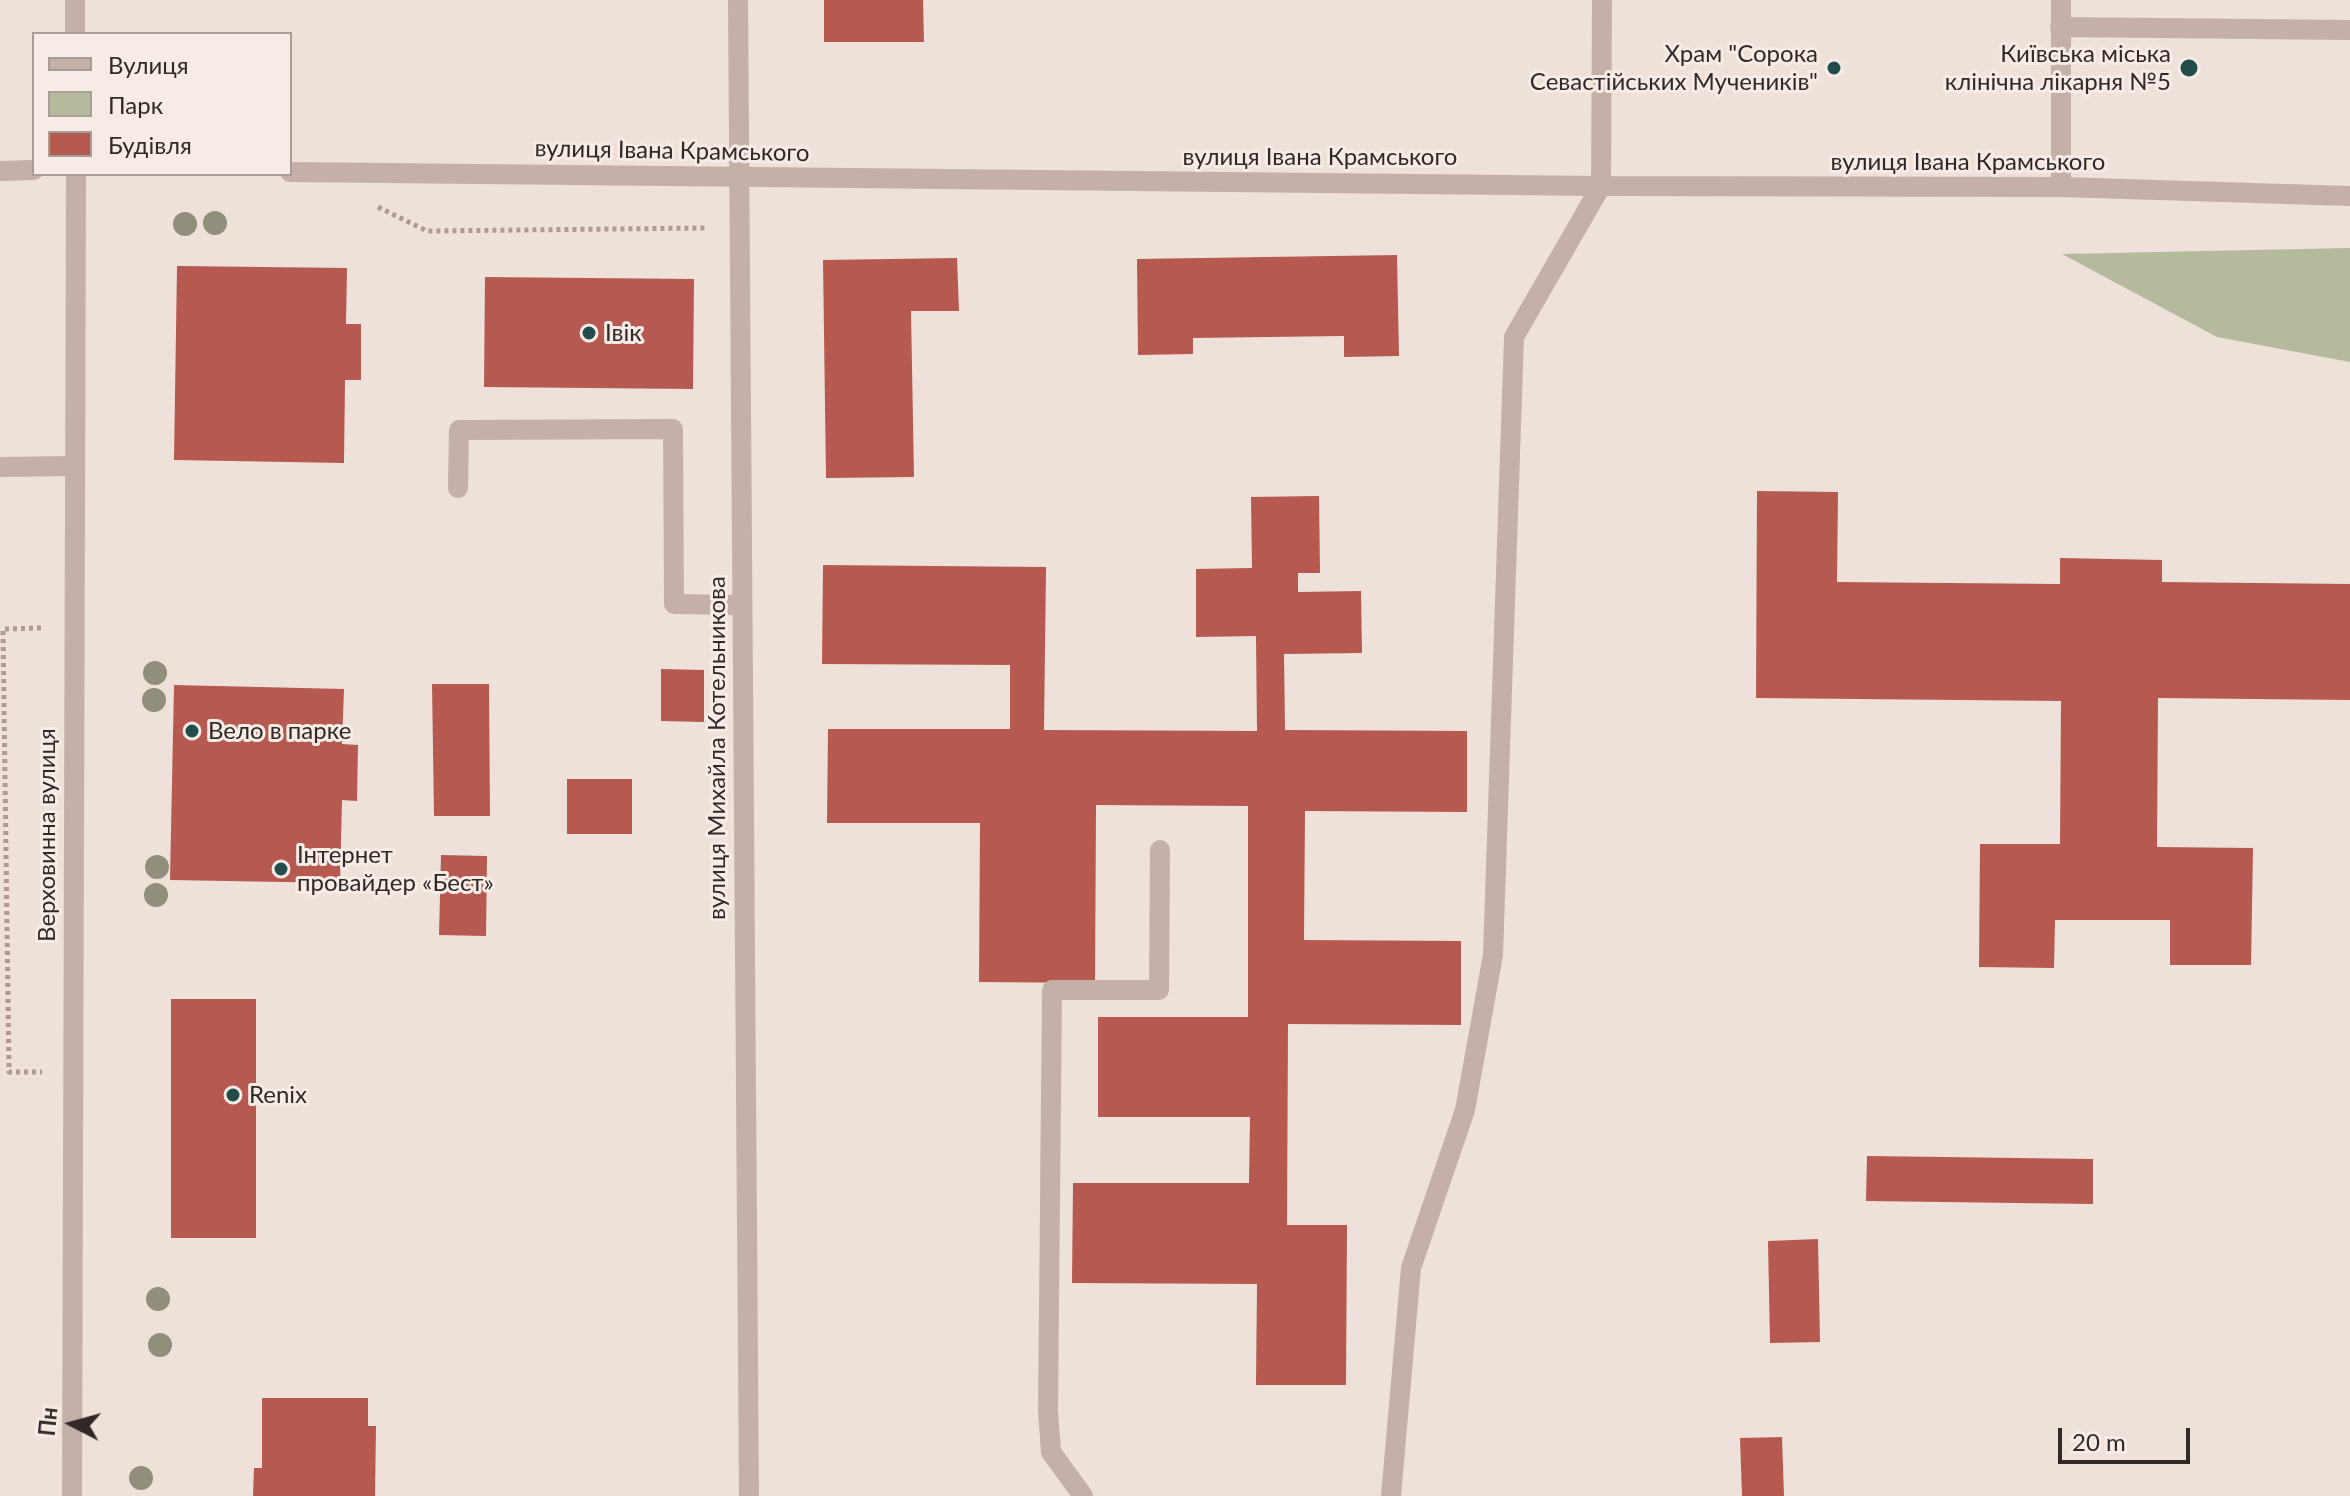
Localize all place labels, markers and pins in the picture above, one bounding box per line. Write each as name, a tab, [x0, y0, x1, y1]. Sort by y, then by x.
place label: Храм "Сорока Севастійських Мучеників"	[1530, 40, 1818, 96]
place label: Київська міська клінічна лікарня №5	[1945, 40, 2171, 96]
marker: Київська міська клінічна лікарня №5	[2178, 57, 2200, 79]
marker: Храм "Сорока Севастійських Мучеників"	[1825, 59, 1843, 77]
place label: Івік	[605, 319, 642, 347]
marker: Івік	[580, 324, 598, 342]
place label: Вело в парке	[208, 717, 351, 745]
marker: Вело в парке	[183, 722, 201, 740]
place label: Інтернет провайдер «Бест»	[297, 841, 494, 897]
marker: Інтернет провайдер «Бест»	[272, 860, 290, 878]
place label: Renix	[249, 1081, 307, 1109]
marker: Renix	[224, 1086, 242, 1104]

